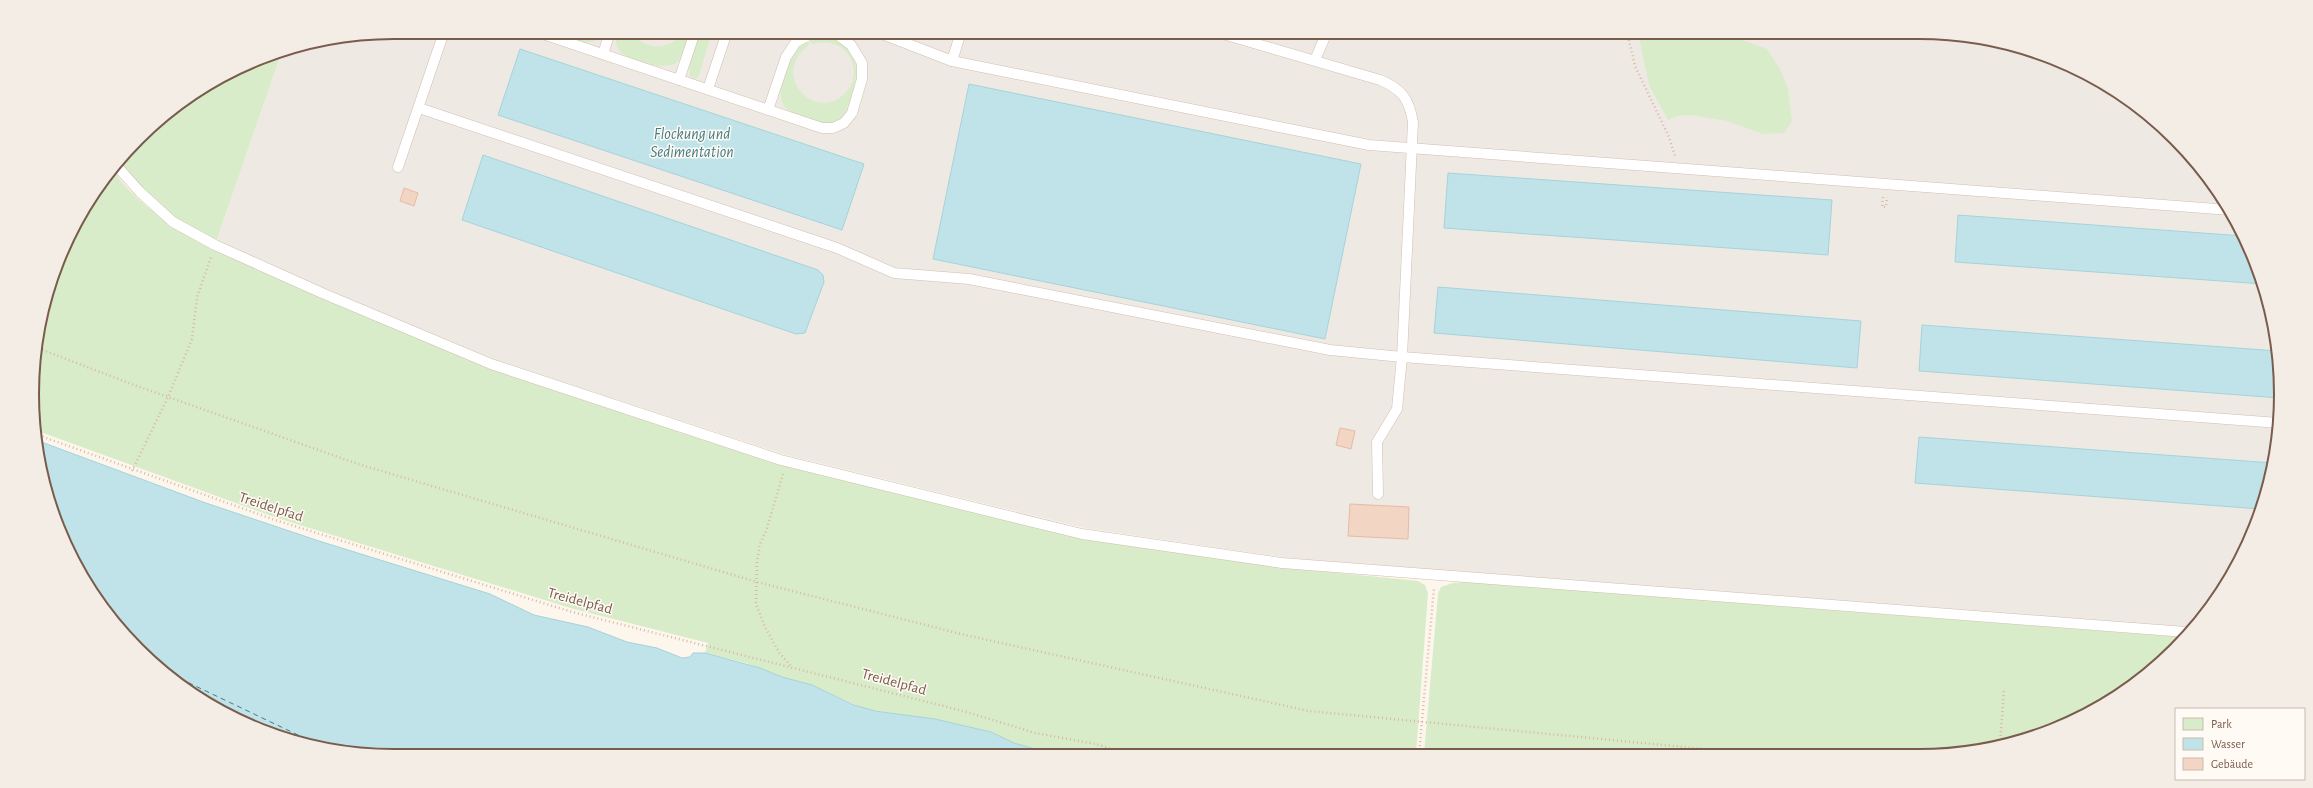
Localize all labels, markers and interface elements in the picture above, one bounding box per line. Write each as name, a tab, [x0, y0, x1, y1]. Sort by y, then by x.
water label: Flockung und Sedimentation	[650, 126, 734, 160]
street label: Treidelpfad	[237, 490, 305, 524]
street label: Treidelpfad	[546, 585, 614, 617]
street label: Treidelpfad	[860, 666, 928, 698]
legend	[2175, 708, 2305, 780]
text: Park	[2211, 718, 2232, 730]
text: Wasser	[2211, 738, 2245, 750]
text: Gebäude	[2211, 758, 2253, 770]

